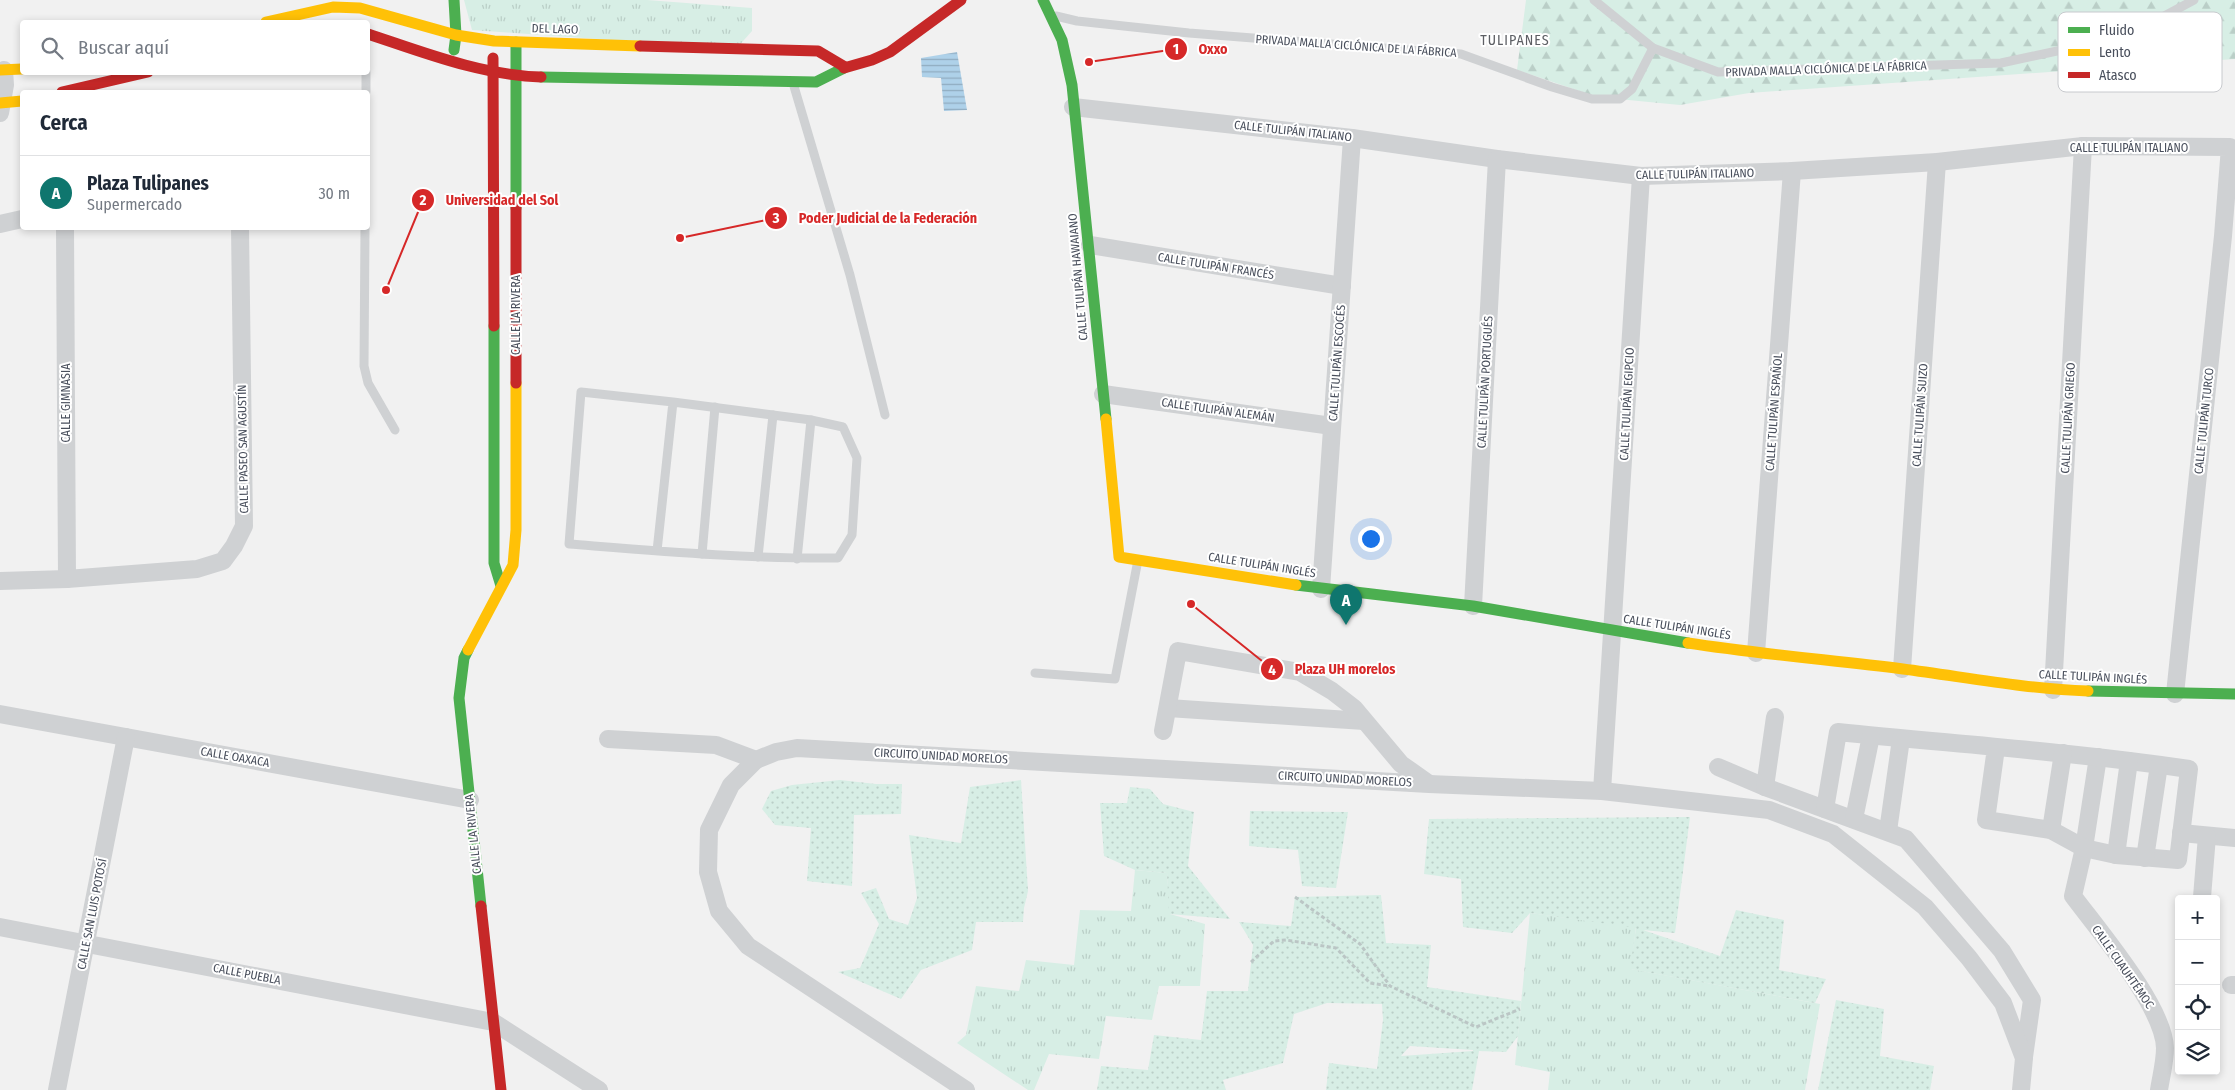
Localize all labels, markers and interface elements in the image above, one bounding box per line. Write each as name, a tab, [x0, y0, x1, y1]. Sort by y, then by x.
legend	[2058, 12, 2222, 92]
search box	[20, 20, 370, 75]
street label: DEL LAGO	[531, 21, 579, 37]
text: Fluido	[2099, 22, 2134, 39]
street label: PRIVADA MALLA CICLÓNICA DE LA FÁBRICA	[1255, 31, 1458, 60]
district label: TULIPANES	[1480, 32, 1550, 49]
icon: search	[38, 34, 66, 62]
callout: Oxxo	[1164, 34, 1238, 63]
text: Buscar aquí	[78, 36, 169, 59]
text: 1	[1173, 40, 1179, 58]
text: Oxxo	[1198, 41, 1228, 58]
text: Lento	[2099, 44, 2131, 61]
street label: PRIVADA MALLA CICLÓNICA DE LA FÁBRICA	[1725, 57, 1928, 80]
text: Atasco	[2099, 67, 2137, 84]
text: Cerca	[40, 110, 88, 136]
street label: CALLE TULIPÁN ITALIANO	[1233, 117, 1353, 144]
street label: CALLE TULIPÁN ITALIANO	[2070, 140, 2188, 155]
street label: CALLE TULIPÁN ITALIANO	[1636, 165, 1754, 182]
text: Plaza Tulipanes	[87, 172, 209, 195]
text: A	[52, 184, 60, 203]
text: 30 m	[318, 184, 350, 203]
callout: Universidad del Sol	[411, 186, 568, 215]
text: 2	[419, 191, 427, 209]
text: Universidad del Sol	[446, 192, 558, 209]
text: Supermercado	[87, 195, 182, 214]
callout: Poder Judicial de la Federación	[763, 203, 987, 232]
text: 3	[771, 209, 780, 227]
text: Poder Judicial de la Federación	[799, 210, 977, 227]
street label: CALLE TULIPÁN HAWAIANO	[1064, 213, 1091, 341]
street label: CALLE TULIPÁN FRANCÉS	[1157, 249, 1275, 282]
street label: CALLE LA RIVERA	[509, 274, 523, 355]
street label: CALLE TULIPÁN ESCOCÉS	[1325, 304, 1348, 422]
street label: CALLE TULIPÁN PORTUGUÉS	[1474, 315, 1495, 449]
street label: CALLE TULIPÁN EGIPCIO	[1616, 347, 1637, 461]
street label: CALLE TULIPÁN ESPAÑOL	[1762, 352, 1785, 471]
street label: CALLE TULIPÁN GRIEGO	[2057, 362, 2078, 474]
street label: CALLE GIMNASIA	[59, 363, 73, 443]
street label: CALLE TULIPÁN SUIZO	[1908, 363, 1931, 467]
street label: CALLE TULIPÁN TURCO	[2190, 367, 2217, 475]
street label: CALLE PASEO SAN AGUSTÍN	[234, 384, 251, 514]
street label: CALLE TULIPÁN ALEMÁN	[1161, 394, 1276, 425]
your location	[1358, 526, 1384, 552]
street label: CALLE TULIPÁN INGLÉS	[1207, 549, 1317, 580]
pin: A	[1330, 584, 1362, 625]
street label: CALLE TULIPÁN INGLÉS	[1622, 611, 1732, 642]
callout: Plaza UH morelos	[1260, 655, 1406, 684]
text: 4	[1268, 661, 1276, 679]
text: Plaza UH morelos	[1295, 661, 1395, 678]
street label: CALLE TULIPÁN INGLÉS	[2038, 666, 2148, 687]
street label: CALLE OAXACA	[199, 744, 271, 770]
street label: CIRCUITO UNIDAD MORELOS	[874, 745, 1008, 767]
street label: CIRCUITO UNIDAD MORELOS	[1278, 768, 1412, 790]
street label: CALLE LA RIVERA	[462, 793, 484, 875]
street label: CALLE SAN LUIS POTOSÍ	[73, 857, 110, 971]
map controls	[2175, 895, 2220, 1075]
button: +	[2175, 895, 2220, 940]
street label: CALLE CUAUHTÉMOC	[2089, 922, 2158, 1011]
button: −	[2175, 940, 2220, 985]
street label: CALLE PUEBLA	[212, 961, 283, 988]
button: locate	[2175, 985, 2220, 1030]
button: layers	[2175, 1030, 2220, 1075]

